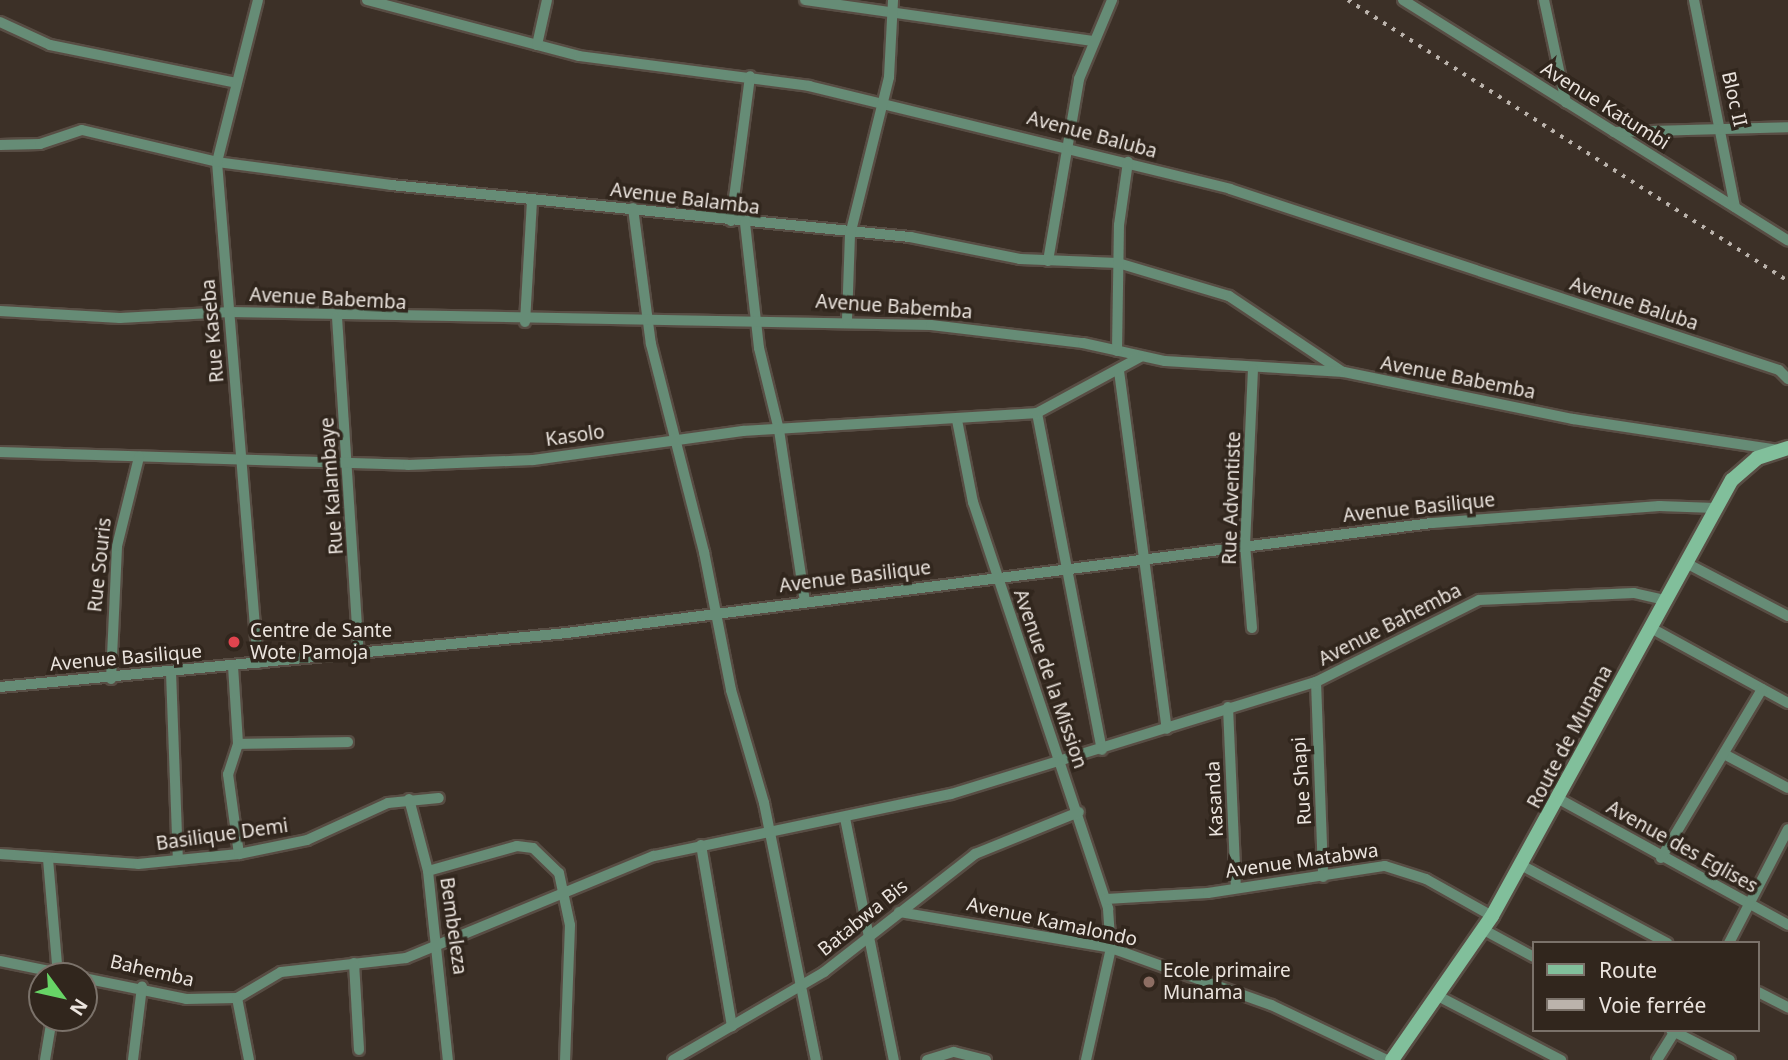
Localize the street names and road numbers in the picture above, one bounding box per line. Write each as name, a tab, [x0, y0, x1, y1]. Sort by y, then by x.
street label: Avenue Katumbi	[1537, 57, 1673, 155]
street label: Bloc II	[1717, 69, 1751, 129]
street label: Avenue Baluba	[1025, 107, 1159, 163]
street label: Avenue Balamba	[609, 179, 761, 219]
street label: Avenue Baluba	[1567, 273, 1701, 335]
street label: Rue Kaseba	[197, 278, 229, 384]
street label: Avenue Babemba	[249, 284, 407, 314]
street label: Avenue Babemba	[815, 290, 973, 324]
street label: Avenue Babemba	[1379, 352, 1537, 404]
street label: Rue Kalambaye	[316, 417, 348, 555]
street label: Kasolo	[544, 421, 606, 451]
street label: Rue Adventiste	[1218, 431, 1246, 565]
street label: Avenue Basilique	[1342, 489, 1496, 527]
street label: Rue Souris	[84, 517, 116, 613]
street label: Avenue Basilique	[778, 556, 932, 598]
street label: Avenue Bahemba	[1315, 579, 1465, 671]
street label: Avenue de la Mission	[1009, 586, 1091, 772]
street label: Avenue Basilique	[49, 640, 203, 676]
street label: Route de Munana	[1523, 662, 1617, 812]
street label: Rue Shapi	[1288, 736, 1316, 826]
street label: Kasanda	[1202, 760, 1228, 838]
street label: Avenue des Eglises	[1603, 796, 1761, 898]
street label: Basilique Demi	[154, 814, 290, 856]
street label: Avenue Matabwa	[1224, 839, 1380, 883]
street label: Batabwa Bis	[814, 875, 912, 961]
street label: Bembeleza	[435, 876, 471, 976]
street label: Avenue Kamalondo	[965, 893, 1139, 951]
street label: Bahemba	[108, 950, 196, 992]

